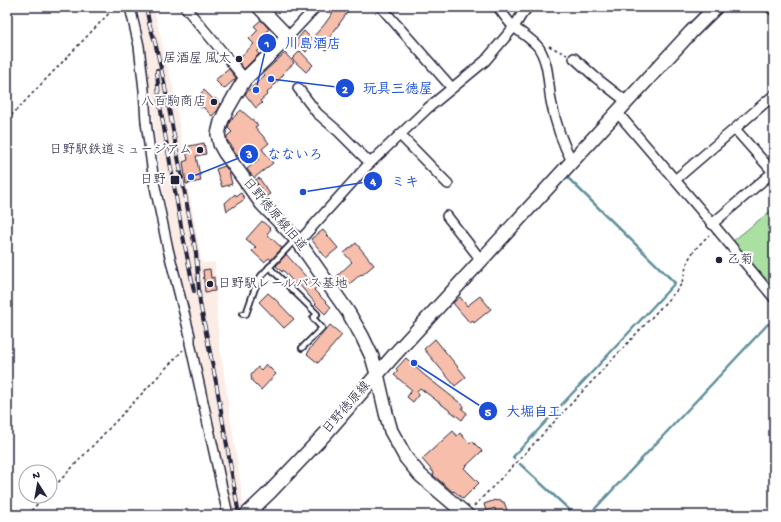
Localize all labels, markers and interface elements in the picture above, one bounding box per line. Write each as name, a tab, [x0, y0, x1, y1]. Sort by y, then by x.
callout: 川島酒店	[257, 30, 349, 56]
text: 川島酒店	[285, 37, 341, 54]
text: 1	[264, 38, 270, 52]
place label: 居酒屋 風太	[163, 51, 231, 67]
marker: 居酒屋 風太	[234, 54, 244, 64]
callout: 玩具三徳屋	[335, 75, 441, 101]
text: 玩具三徳屋	[363, 81, 433, 99]
text: 2	[342, 84, 348, 98]
place label: 八百駒商店	[141, 95, 206, 110]
marker: 八百駒商店	[209, 97, 219, 107]
callout: なないろ	[239, 141, 331, 167]
place label: 日野駅鉄道ミュージアム	[49, 142, 192, 158]
marker: 日野駅鉄道ミュージアム	[195, 145, 205, 155]
text: なないろ	[267, 148, 323, 165]
text: 3	[245, 149, 252, 163]
callout: ミキ	[363, 168, 427, 194]
place label: 日野	[140, 172, 166, 188]
marker: 日野	[169, 174, 181, 186]
street label: 日野徳原線旧道	[239, 175, 310, 255]
text: ミキ	[391, 175, 419, 192]
text: 4	[369, 176, 376, 190]
place label: 乙菊	[727, 253, 753, 268]
marker: 乙菊	[714, 255, 724, 265]
place label: 日野駅レールバス基地	[218, 276, 348, 292]
marker: 日野駅レールバス基地	[205, 279, 215, 289]
street label: 日野徳原線	[319, 377, 375, 437]
callout: 大堀自工	[478, 398, 570, 424]
text: 大堀自工	[506, 404, 562, 422]
text: 5	[485, 407, 492, 421]
north arrow	[18, 464, 58, 504]
text: N	[32, 470, 41, 483]

